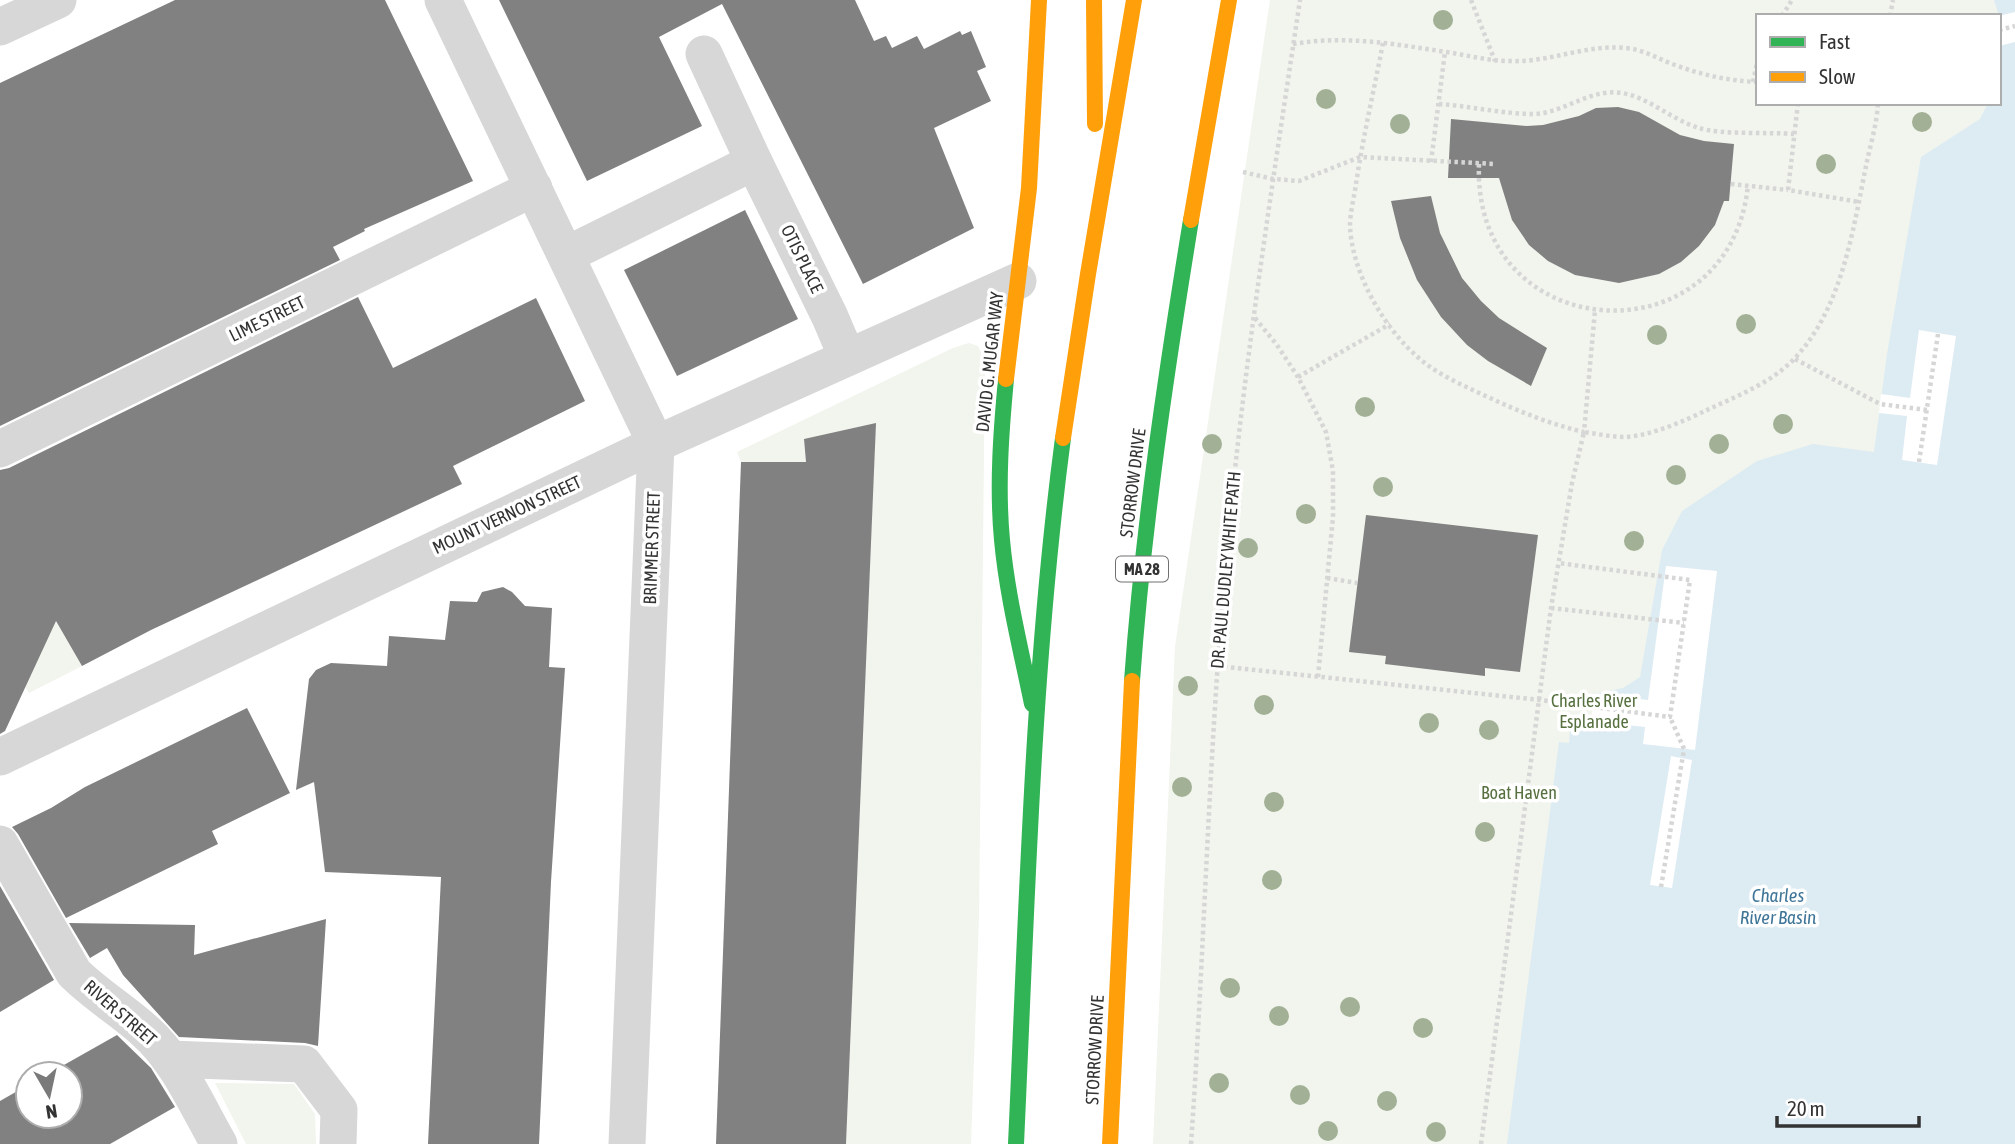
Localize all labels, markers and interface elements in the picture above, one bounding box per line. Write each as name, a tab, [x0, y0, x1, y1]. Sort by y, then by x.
legend	[1756, 14, 2001, 105]
text: Fast	[1819, 29, 1850, 53]
text: Slow	[1819, 64, 1856, 88]
street label: OTIS PLACE	[777, 221, 828, 297]
street label: LIME STREET	[226, 291, 308, 346]
street label: DAVID G. MUGAR WAY	[972, 291, 1007, 433]
street label: STORROW DRIVE	[1115, 427, 1150, 539]
street label: DR. PAUL DUDLEY WHITE PATH	[1206, 470, 1245, 670]
street label: MOUNT VERNON STREET	[429, 471, 585, 558]
street label: BRIMMER STREET	[639, 491, 664, 605]
road number: MA 28	[1116, 556, 1168, 582]
park label: Charles River Esplanade	[1551, 690, 1638, 732]
park label: Boat Haven	[1481, 782, 1557, 803]
water label: Charles River Basin	[1740, 884, 1816, 928]
street label: RIVER STREET	[80, 975, 161, 1050]
street label: STORROW DRIVE	[1081, 994, 1108, 1105]
north arrow	[14, 1060, 84, 1130]
scale bar	[1777, 1084, 1919, 1128]
text: 20 m	[1787, 1096, 1825, 1120]
text: N	[44, 1100, 59, 1124]

